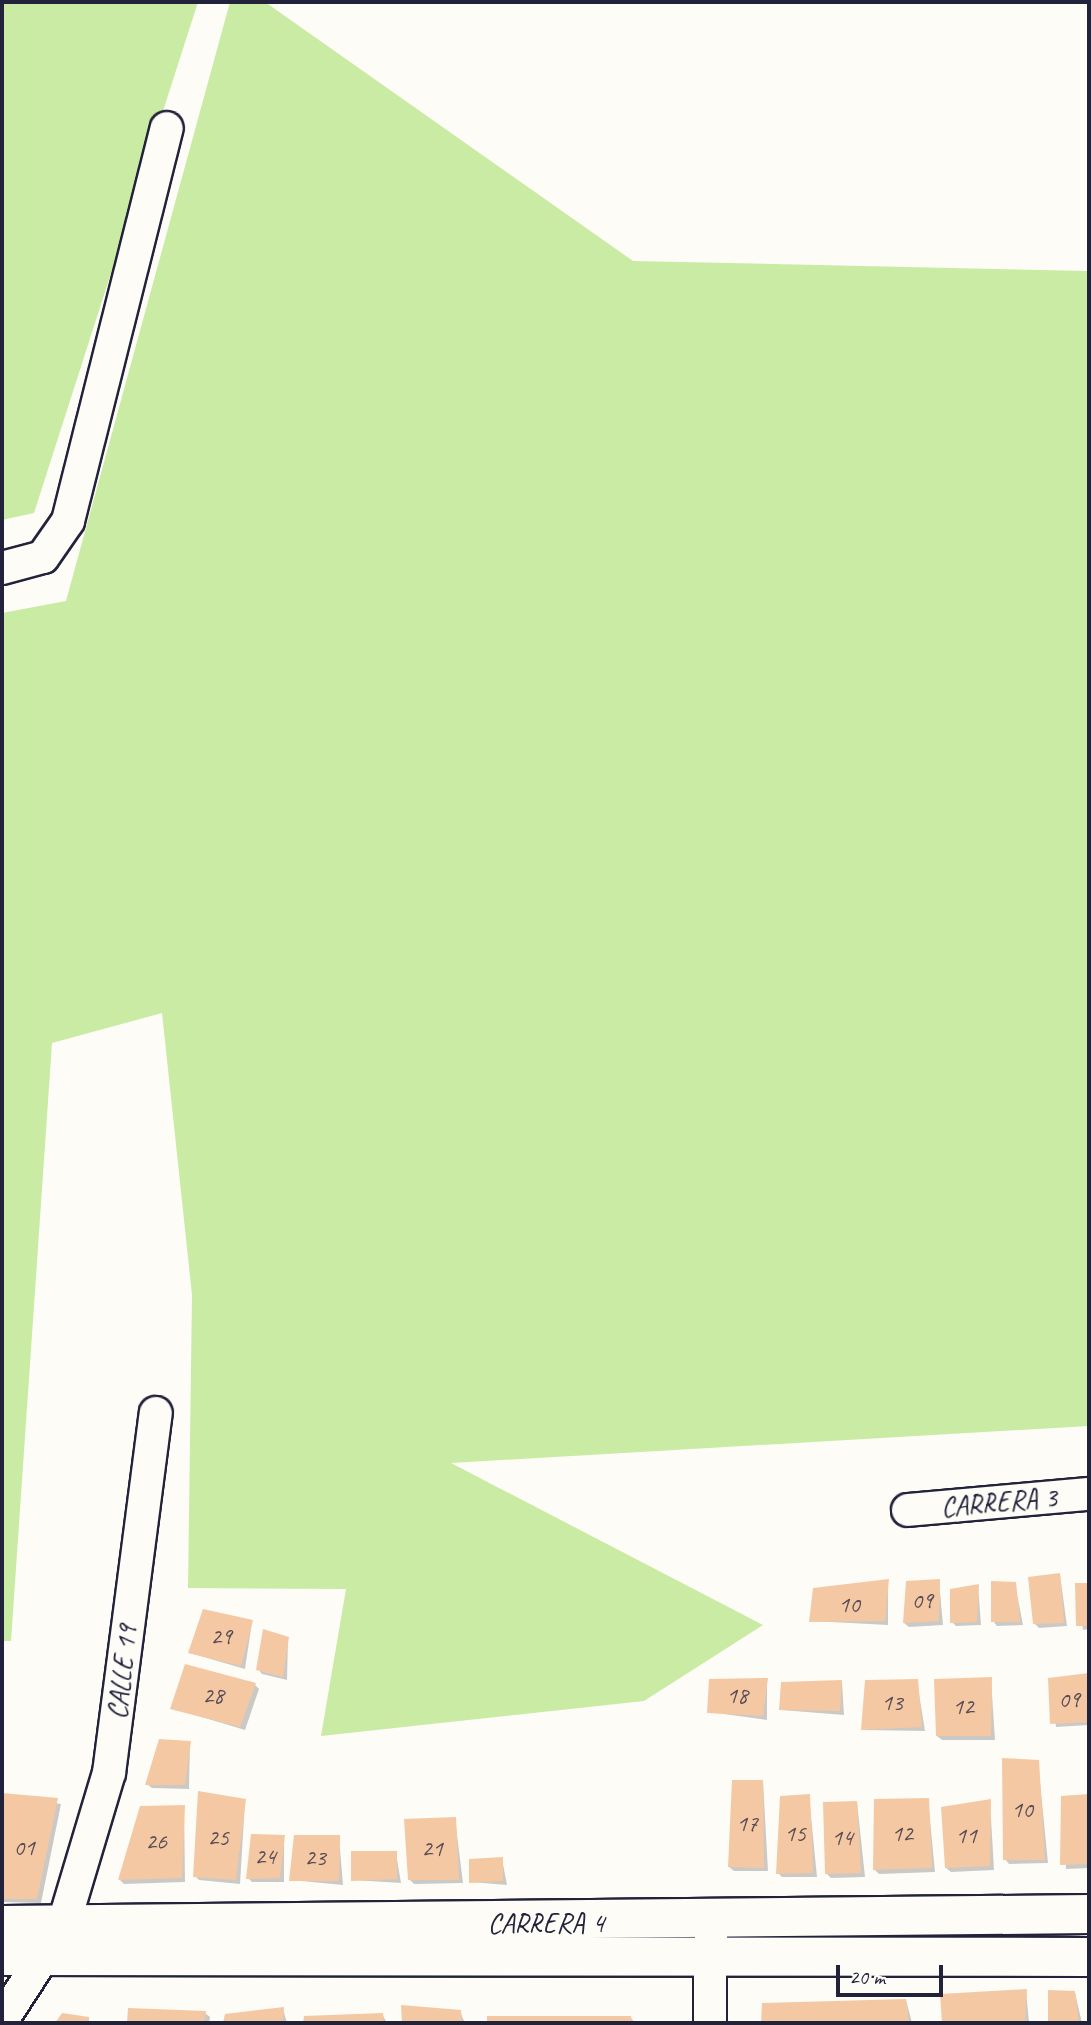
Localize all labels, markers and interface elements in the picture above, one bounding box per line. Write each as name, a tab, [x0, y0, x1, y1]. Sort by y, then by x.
street label: CARRERA 3	[940, 1480, 1058, 1524]
house number: 09	[911, 1587, 933, 1615]
house number: 10	[838, 1591, 860, 1619]
street label: CALLE 19	[100, 1623, 144, 1721]
house number: 29	[210, 1623, 232, 1651]
house number: 28	[202, 1682, 224, 1710]
house number: 18	[726, 1682, 748, 1710]
house number: 09	[1058, 1686, 1080, 1714]
house number: 13	[881, 1689, 903, 1717]
house number: 12	[952, 1693, 974, 1721]
house number: 10	[1011, 1796, 1033, 1824]
house number: 17	[736, 1810, 758, 1838]
house number: 15	[784, 1820, 806, 1848]
house number: 12	[891, 1820, 913, 1848]
house number: 11	[955, 1822, 977, 1850]
house number: 25	[207, 1824, 229, 1852]
house number: 14	[831, 1824, 853, 1852]
house number: 26	[145, 1828, 167, 1856]
house number: 01	[13, 1834, 35, 1862]
house number: 21	[421, 1835, 443, 1863]
house number: 24	[254, 1843, 276, 1871]
house number: 23	[304, 1844, 326, 1872]
street label: CARRERA 4	[488, 1906, 604, 1940]
scale bar	[839, 1952, 946, 1996]
text: 20 m	[849, 1964, 885, 1990]

